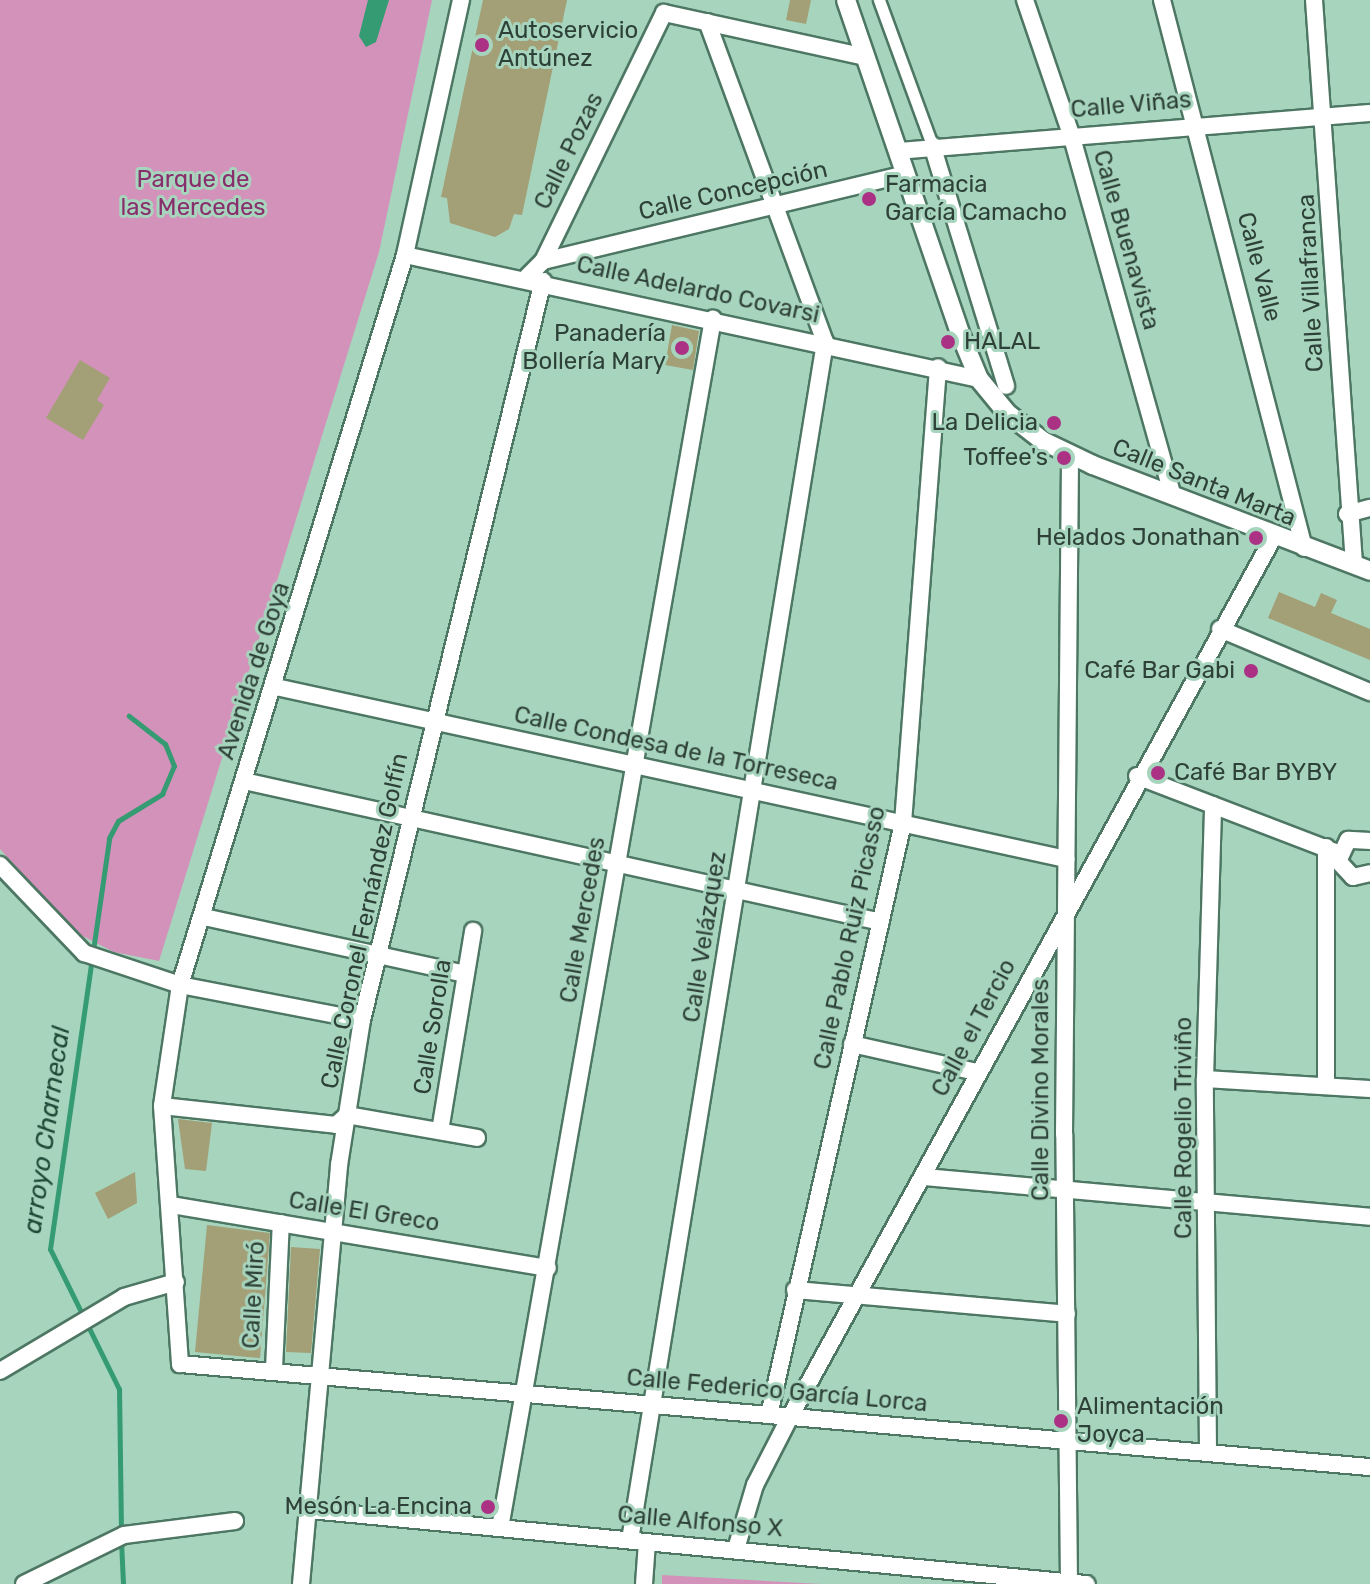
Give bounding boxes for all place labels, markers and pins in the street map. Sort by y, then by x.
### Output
place label: Autoservicio Antúnez [498,17,638,73]
marker: Autoservicio Antúnez [473,36,491,54]
place label: Farmacia García Camacho [885,171,1067,227]
marker: Farmacia García Camacho [860,190,878,208]
place label: Panadería Bollería Mary [522,320,666,376]
place label: HALAL [964,328,1040,356]
marker: HALAL [939,333,957,351]
marker: Panadería Bollería Mary [673,339,691,357]
place label: La Delicia [931,409,1038,437]
marker: La Delicia [1045,414,1063,432]
place label: Toffee's [963,444,1048,472]
marker: Toffee's [1055,449,1073,467]
place label: Helados Jonathan [1036,524,1240,552]
marker: Helados Jonathan [1247,529,1265,547]
place label: Café Bar Gabi [1084,657,1235,685]
marker: Café Bar Gabi [1242,662,1260,680]
place label: Café Bar BYBY [1174,759,1338,787]
marker: Café Bar BYBY [1149,764,1167,782]
place label: Alimentación Joyca [1077,1393,1224,1449]
marker: Alimentación Joyca [1052,1412,1070,1430]
place label: Mesón La Encina [284,1493,472,1521]
marker: Mesón La Encina [479,1498,497,1516]

